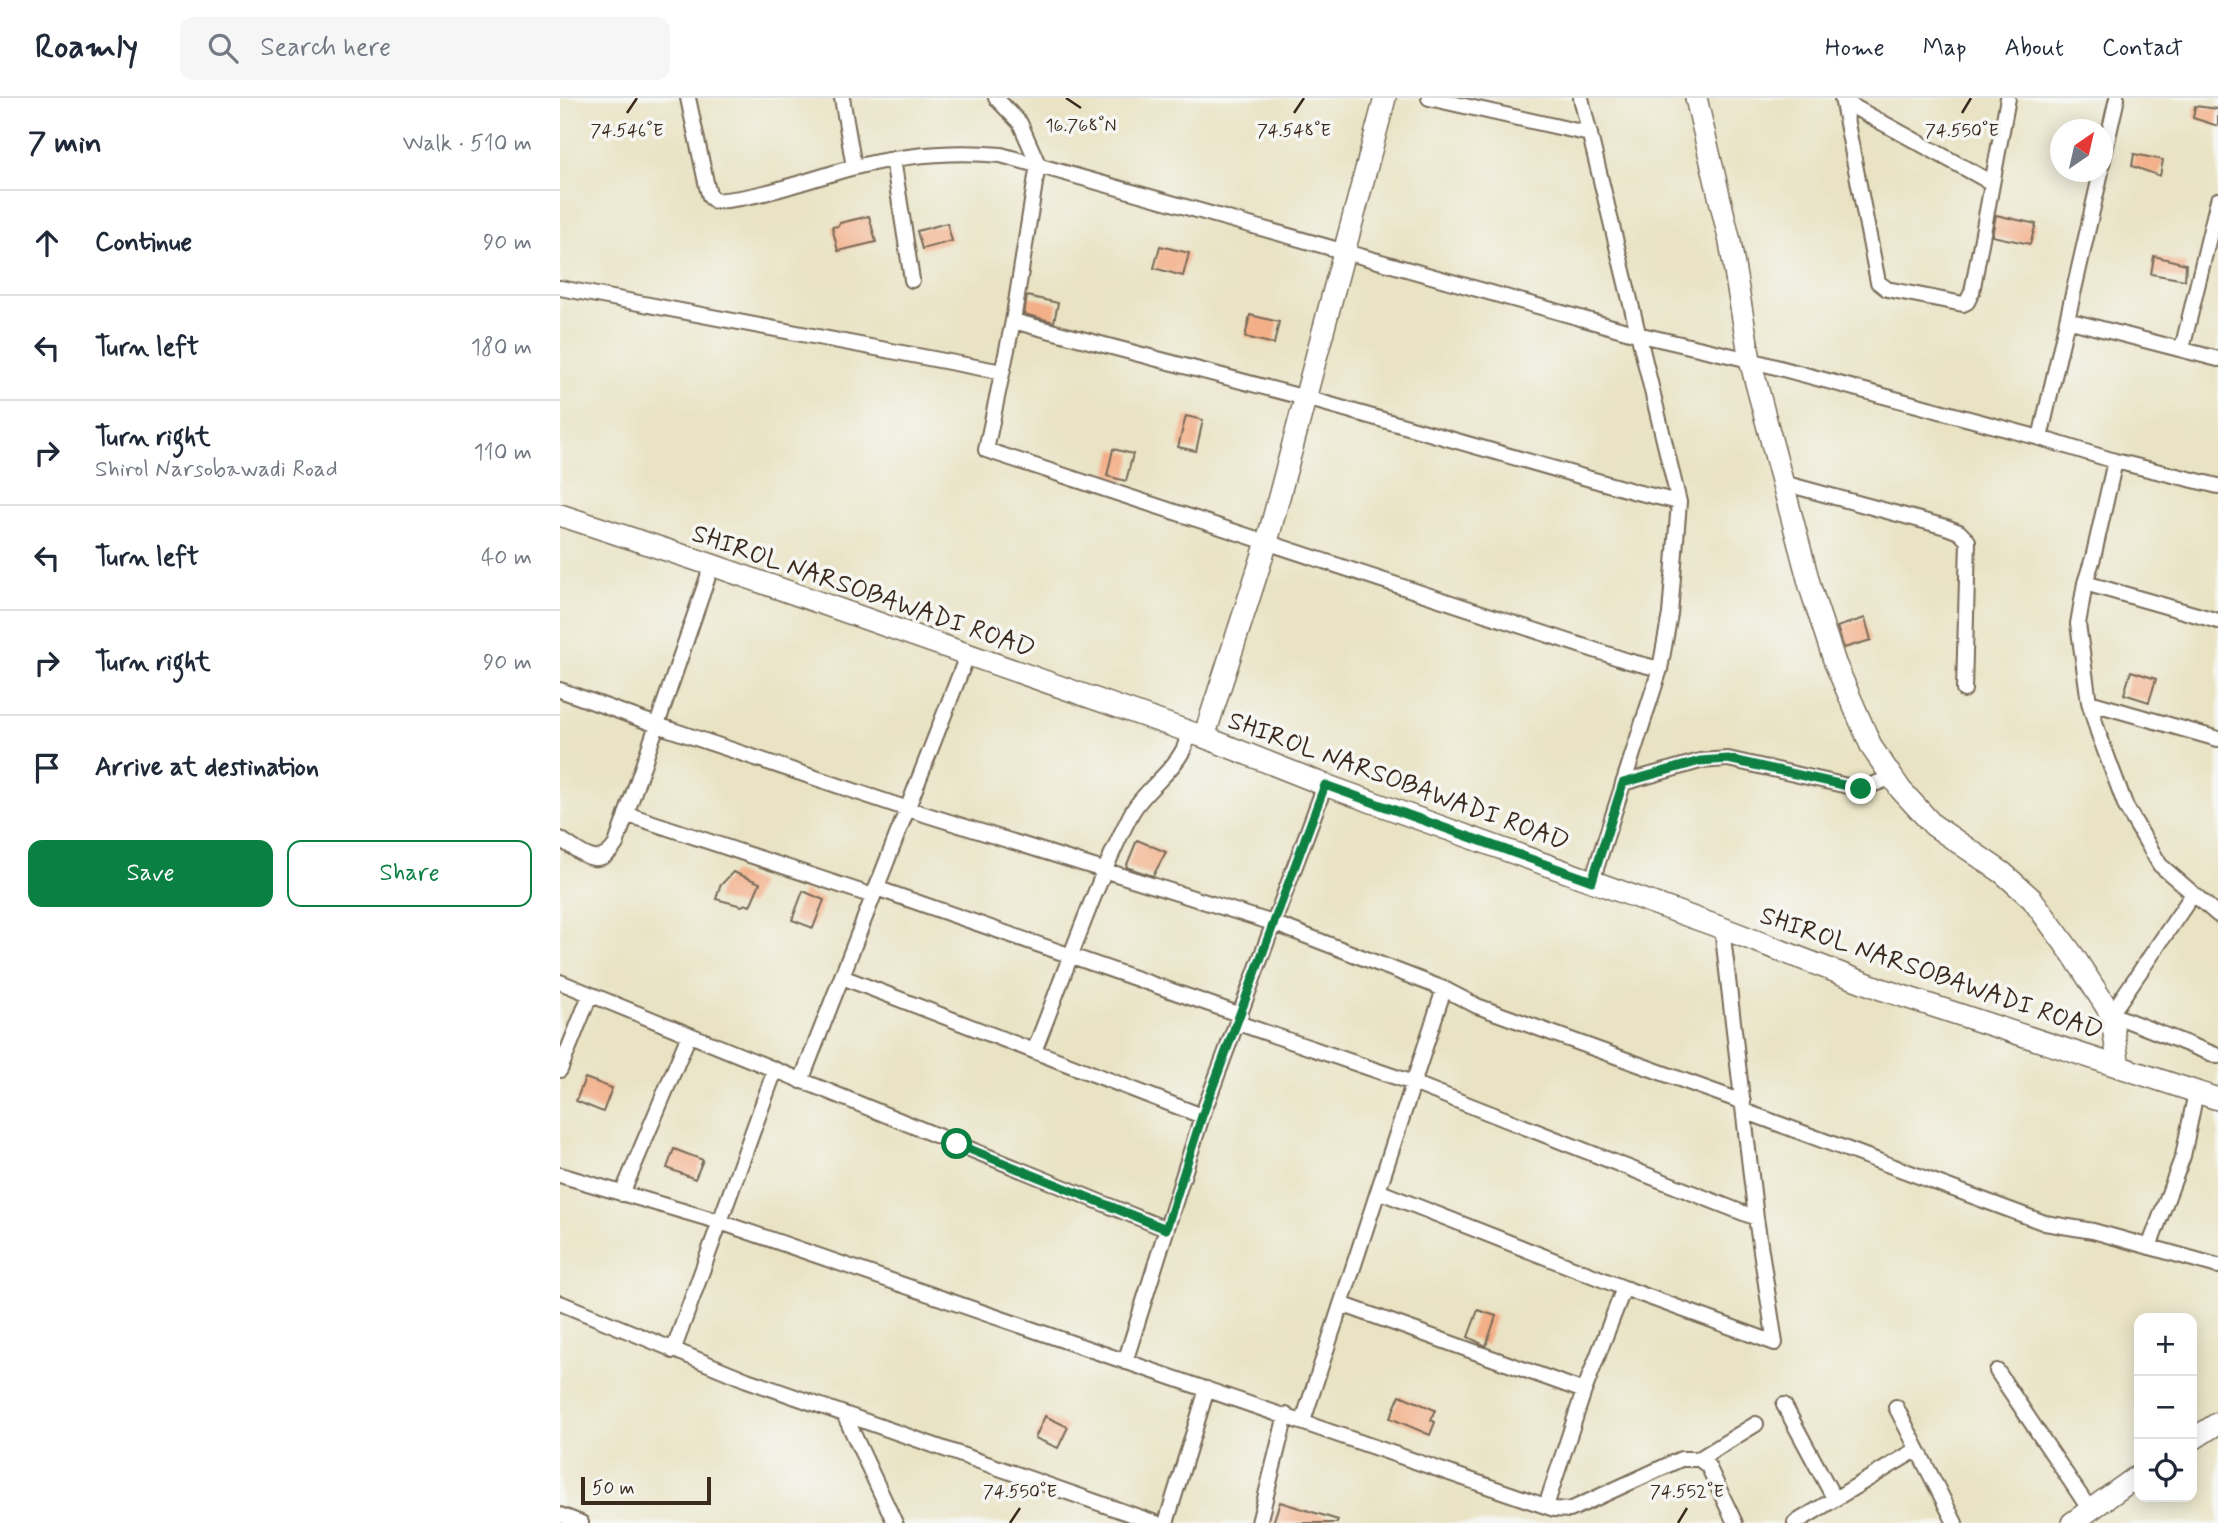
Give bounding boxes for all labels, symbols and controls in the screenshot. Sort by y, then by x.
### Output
search box [180,17,670,80]
text: Roamly [35,26,138,70]
icon: search [204,29,242,67]
text: Search here [260,31,391,65]
text: Home [1825,33,1885,64]
text: Map [1923,33,1967,64]
text: About [2005,33,2064,64]
text: Contact [2102,33,2183,64]
text: 16.768°N [1046,114,1116,138]
text: 74.546°E [591,119,663,143]
text: 74.548°E [1257,119,1331,143]
text: 74.550°E [1925,119,1999,143]
north arrow [2050,119,2113,182]
text: 7 min [28,124,102,163]
text: Walk · 510 m [403,129,532,159]
icon: ahead [28,224,66,262]
text: Continue [95,226,192,260]
text: 90 m [483,228,532,258]
icon: left [28,329,66,367]
text: Turn left [95,331,199,365]
text: 180 m [471,333,532,363]
text: Turn right [95,421,211,455]
icon: right [28,434,66,472]
text: 110 m [473,438,532,468]
text: Shirol Narsobawadi Road [95,455,338,485]
street label: SHIROL NARSOBAWADI ROAD [687,517,1039,667]
icon: left [28,539,66,577]
text: Turn left [95,541,199,575]
text: 40 m [481,543,532,573]
icon: right [28,644,66,682]
text: Turn right [95,646,211,680]
text: 90 m [483,648,532,678]
street label: SHIROL NARSOBAWADI ROAD [1223,704,1574,860]
icon: arrive [28,749,66,787]
text: Arrive at destination [95,751,319,785]
route end [1845,773,1876,804]
button: Save [28,840,273,907]
button: Share [287,840,532,907]
street label: SHIROL NARSOBAWADI ROAD [1755,899,2107,1049]
route start [941,1128,972,1159]
map controls [2134,1313,2197,1502]
button: + [2134,1313,2197,1376]
button: − [2134,1376,2197,1439]
button: locate [2134,1439,2197,1502]
scale bar [581,1474,710,1506]
text: 50 m [592,1476,635,1501]
text: 74.550°E [983,1480,1057,1504]
text: 74.552°E [1650,1480,1724,1504]

